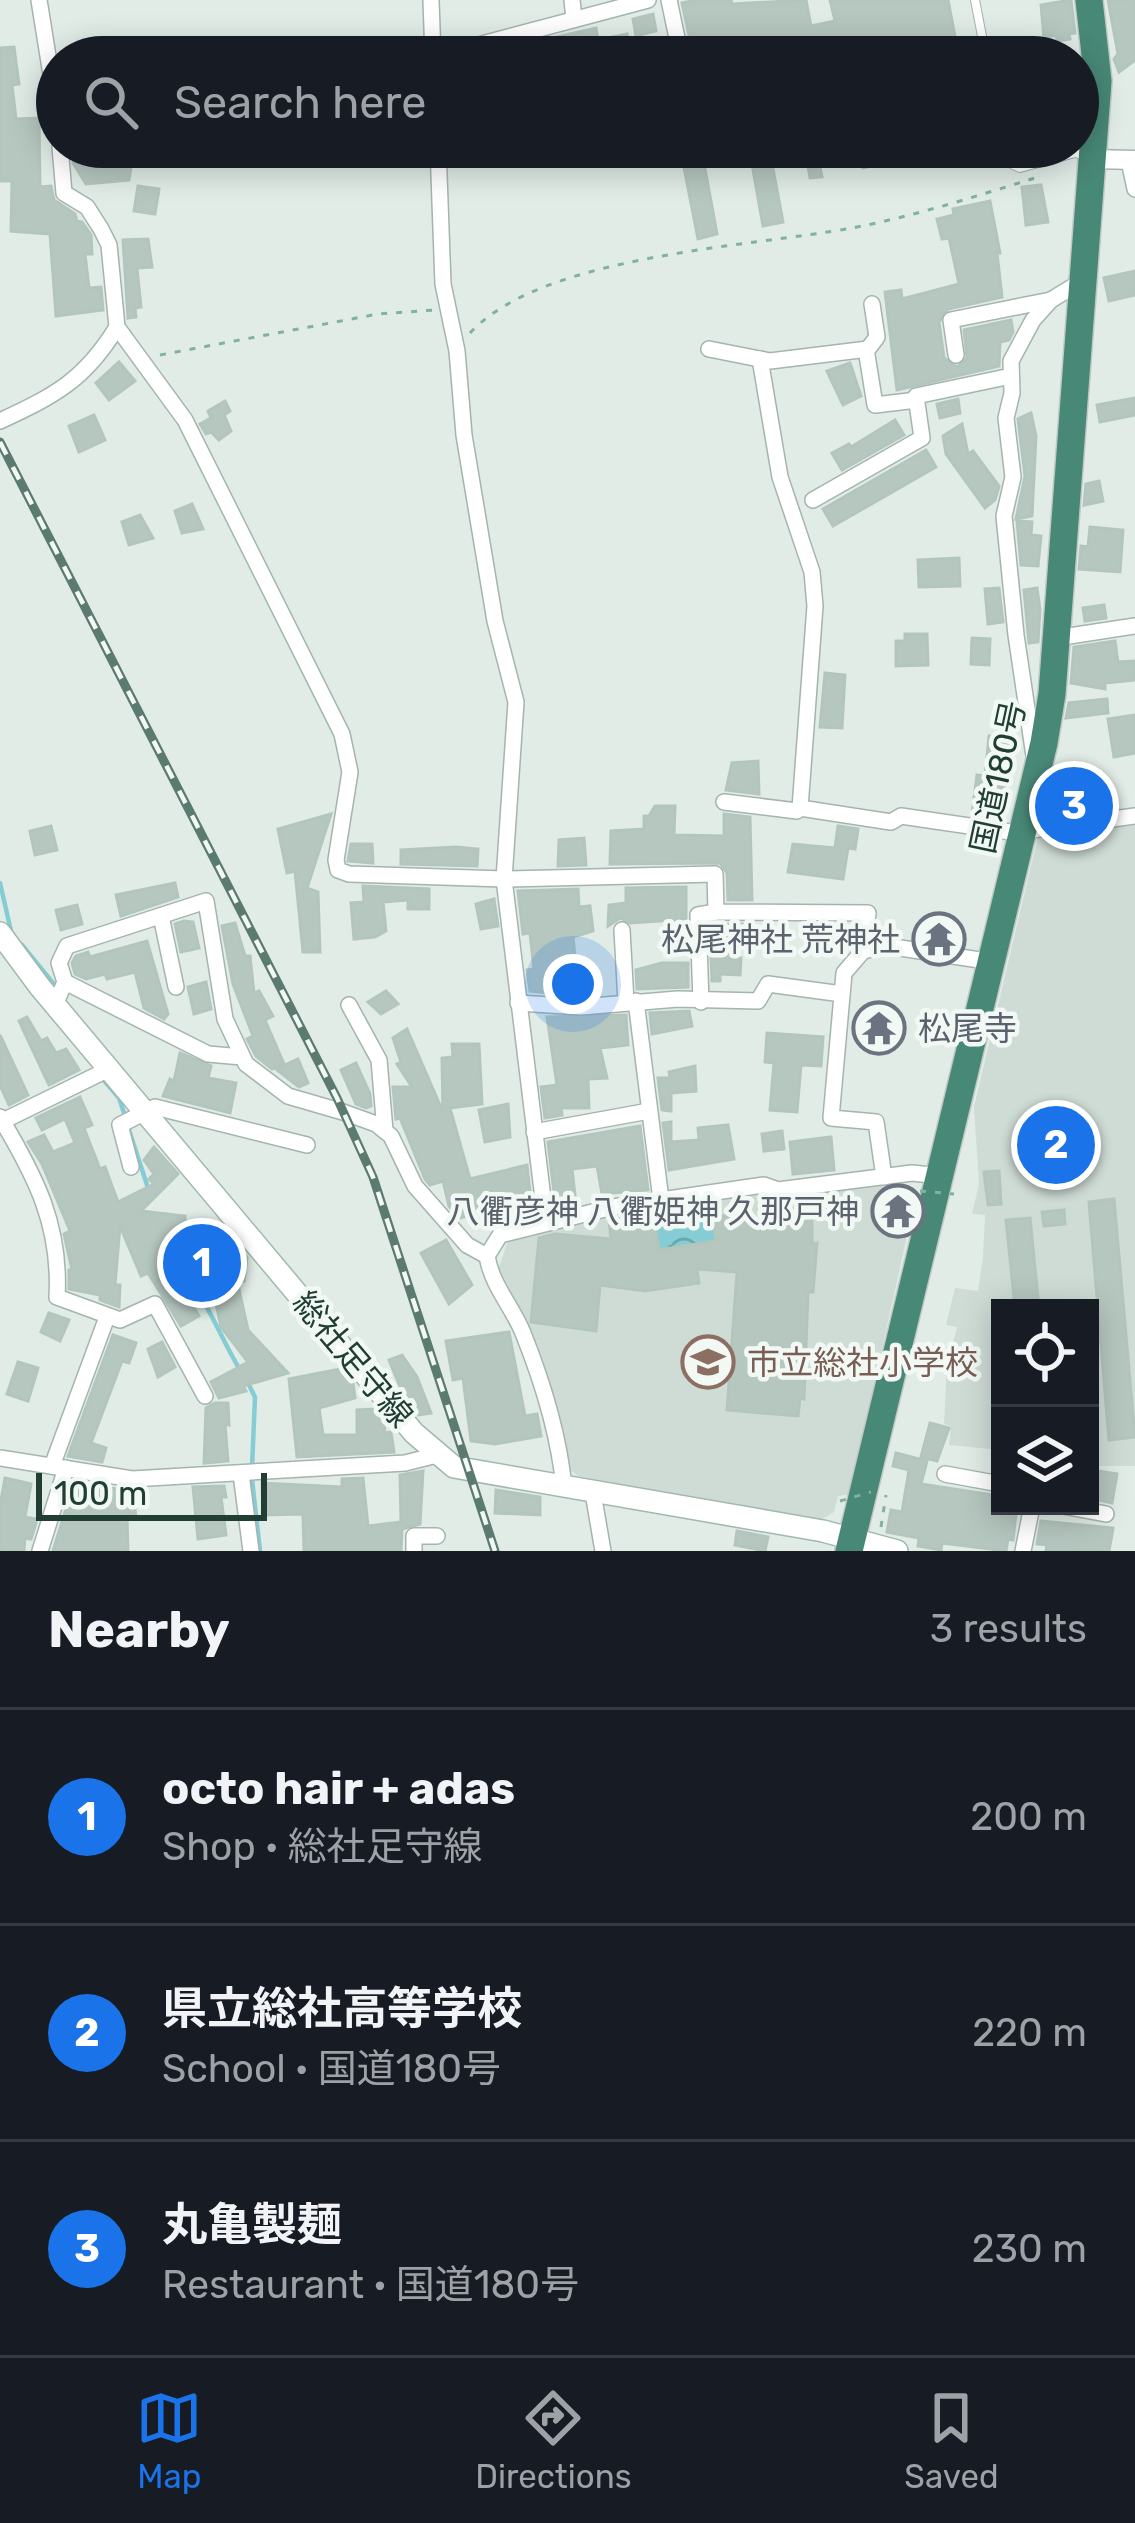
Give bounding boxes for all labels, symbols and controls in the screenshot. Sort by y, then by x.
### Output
search box [36,36,1099,168]
icon: search [78,69,144,135]
text: Search here [174,76,426,129]
street label: 国道180号 [963,697,1033,857]
pin: 3 [1035,761,1113,851]
temple icon: 松尾神社 荒神社 [911,911,967,967]
place label: 松尾神社 荒神社 [661,920,900,959]
your location [543,954,603,1014]
temple icon: 松尾寺 [851,1000,907,1056]
place label: 松尾寺 [918,1009,1017,1048]
pin: 2 [1017,1100,1095,1190]
temple icon: 八衢彦神 八衢姫神 久那戸神 [870,1183,926,1239]
place label: 八衢彦神 八衢姫神 久那戸神 [447,1192,859,1231]
pin: 1 [163,1218,241,1308]
street label: 総社足守線 [285,1283,421,1435]
map controls [991,1299,1099,1515]
button: locate [991,1299,1099,1407]
school or university icon: 市立総社小学校 [680,1334,736,1390]
place label: 市立総社小学校 [747,1343,978,1382]
button: layers [991,1407,1099,1515]
scale bar [36,1467,267,1520]
text: 100 m [54,1474,147,1513]
text: Nearby [48,1599,230,1660]
text: 3 results [930,1606,1087,1652]
text: octo hair + adas [162,1762,515,1815]
text: 1 [77,1794,97,1840]
text: 200 m [970,1794,1087,1840]
text: Shop · 総社足守線 [162,1824,483,1870]
text: 県立総社高等学校 [162,1982,522,2035]
text: 2 [74,2010,100,2056]
text: 220 m [972,2010,1087,2056]
text: School · 国道180号 [162,2046,501,2092]
text: 丸亀製麺 [162,2198,342,2251]
text: 3 [74,2226,100,2272]
text: 230 m [972,2226,1087,2272]
text: Restaurant · 国道180号 [162,2262,579,2308]
tab: Map [136,2385,202,2496]
tab: Directions [475,2385,632,2496]
tab: Saved [904,2385,999,2496]

